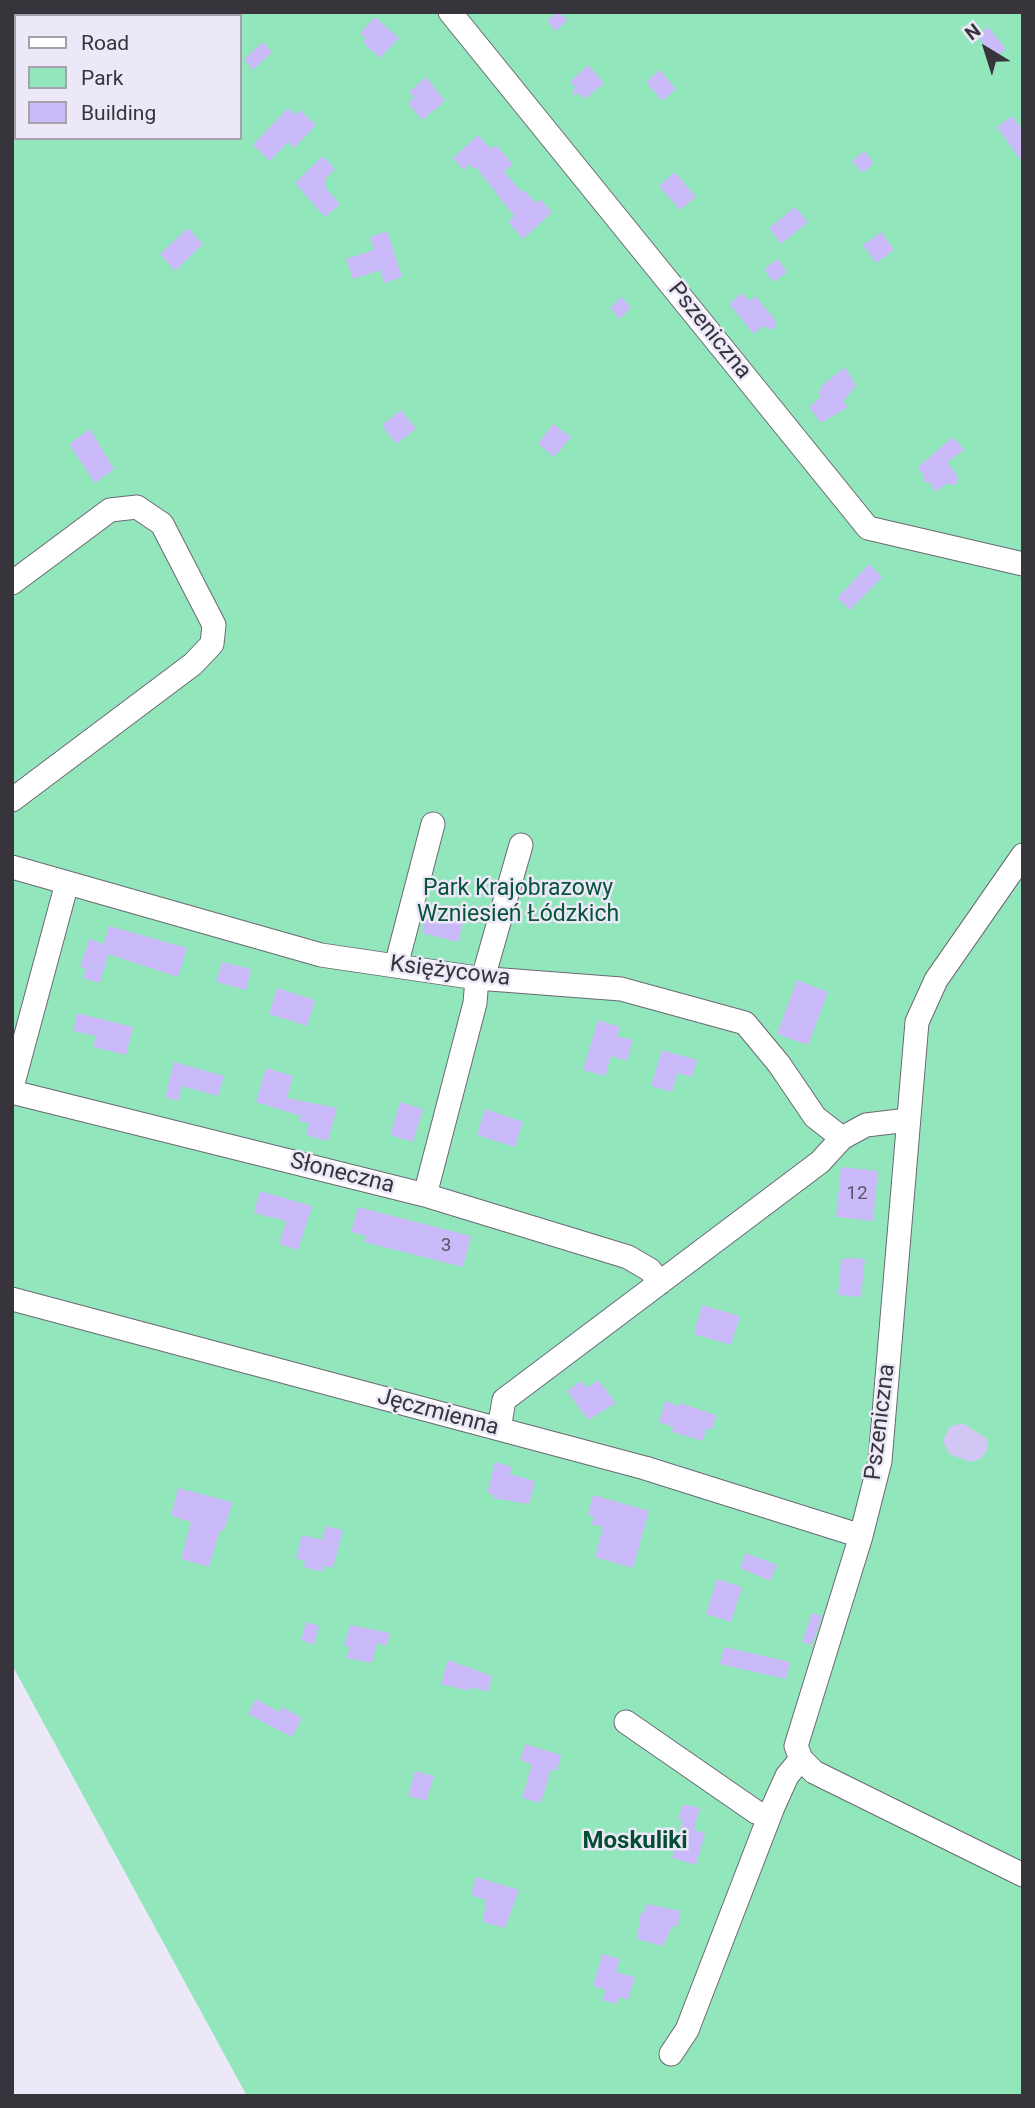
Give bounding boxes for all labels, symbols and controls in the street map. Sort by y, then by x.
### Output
legend [14,14,242,140]
north arrow [951,14,1021,84]
text: N [960,19,985,45]
text: Road [81,31,129,55]
text: Park [81,66,123,90]
text: Building [81,101,156,125]
street label: Pszeniczna [662,277,756,385]
park label: Park Krajobrazowy Wzniesień Łódzkich [417,875,619,929]
street label: Księżycowa [388,951,512,993]
street label: Słoneczna [287,1148,397,1200]
house number: 12 [846,1183,868,1205]
house number: 3 [441,1235,451,1257]
street label: Pszeniczna [860,1362,902,1482]
street label: Jęczmienna [374,1384,502,1442]
district label: Moskuliki [582,1828,688,1856]

